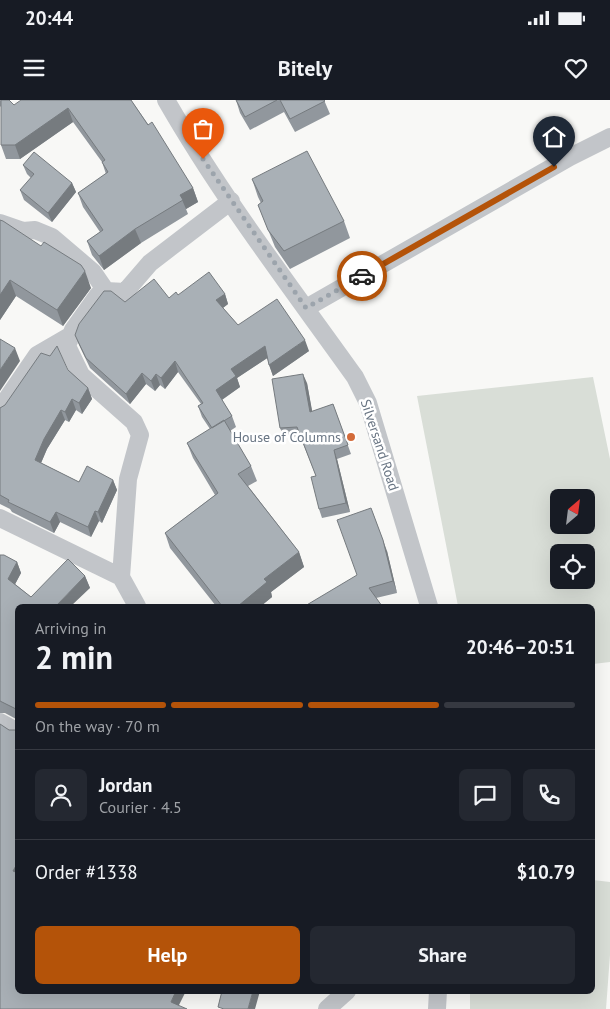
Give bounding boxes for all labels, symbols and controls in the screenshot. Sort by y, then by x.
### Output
text: 20:44 [25,6,73,30]
icon: menu [20,54,48,82]
text: Bitely [278,54,332,82]
icon: heart [562,54,590,82]
pin [182,108,224,159]
icon: bag [189,115,217,143]
pin [533,116,575,167]
icon: home [540,123,568,151]
courier [337,251,387,301]
icon: car [348,262,376,290]
street label: Silversand Road [357,397,403,493]
place label: House of Columns [233,428,341,446]
marker: House of Columns [345,431,357,443]
north arrow [550,489,595,534]
map controls [550,489,595,589]
button: locate [550,544,595,589]
text: Arriving in [35,618,106,638]
text: 20:46–20:51 [466,635,575,659]
text: 2 min [35,636,113,678]
text: On the way · 70 m [35,716,160,736]
button: person [35,769,87,821]
button: chat [459,769,511,821]
button: phone [523,769,575,821]
text: Jordan [99,773,152,797]
text: Courier · 4.5 [99,797,182,817]
text: Order #1338 [35,860,138,884]
text: $10.79 [516,860,575,884]
button: Help [35,926,300,984]
button: Share [310,926,575,984]

